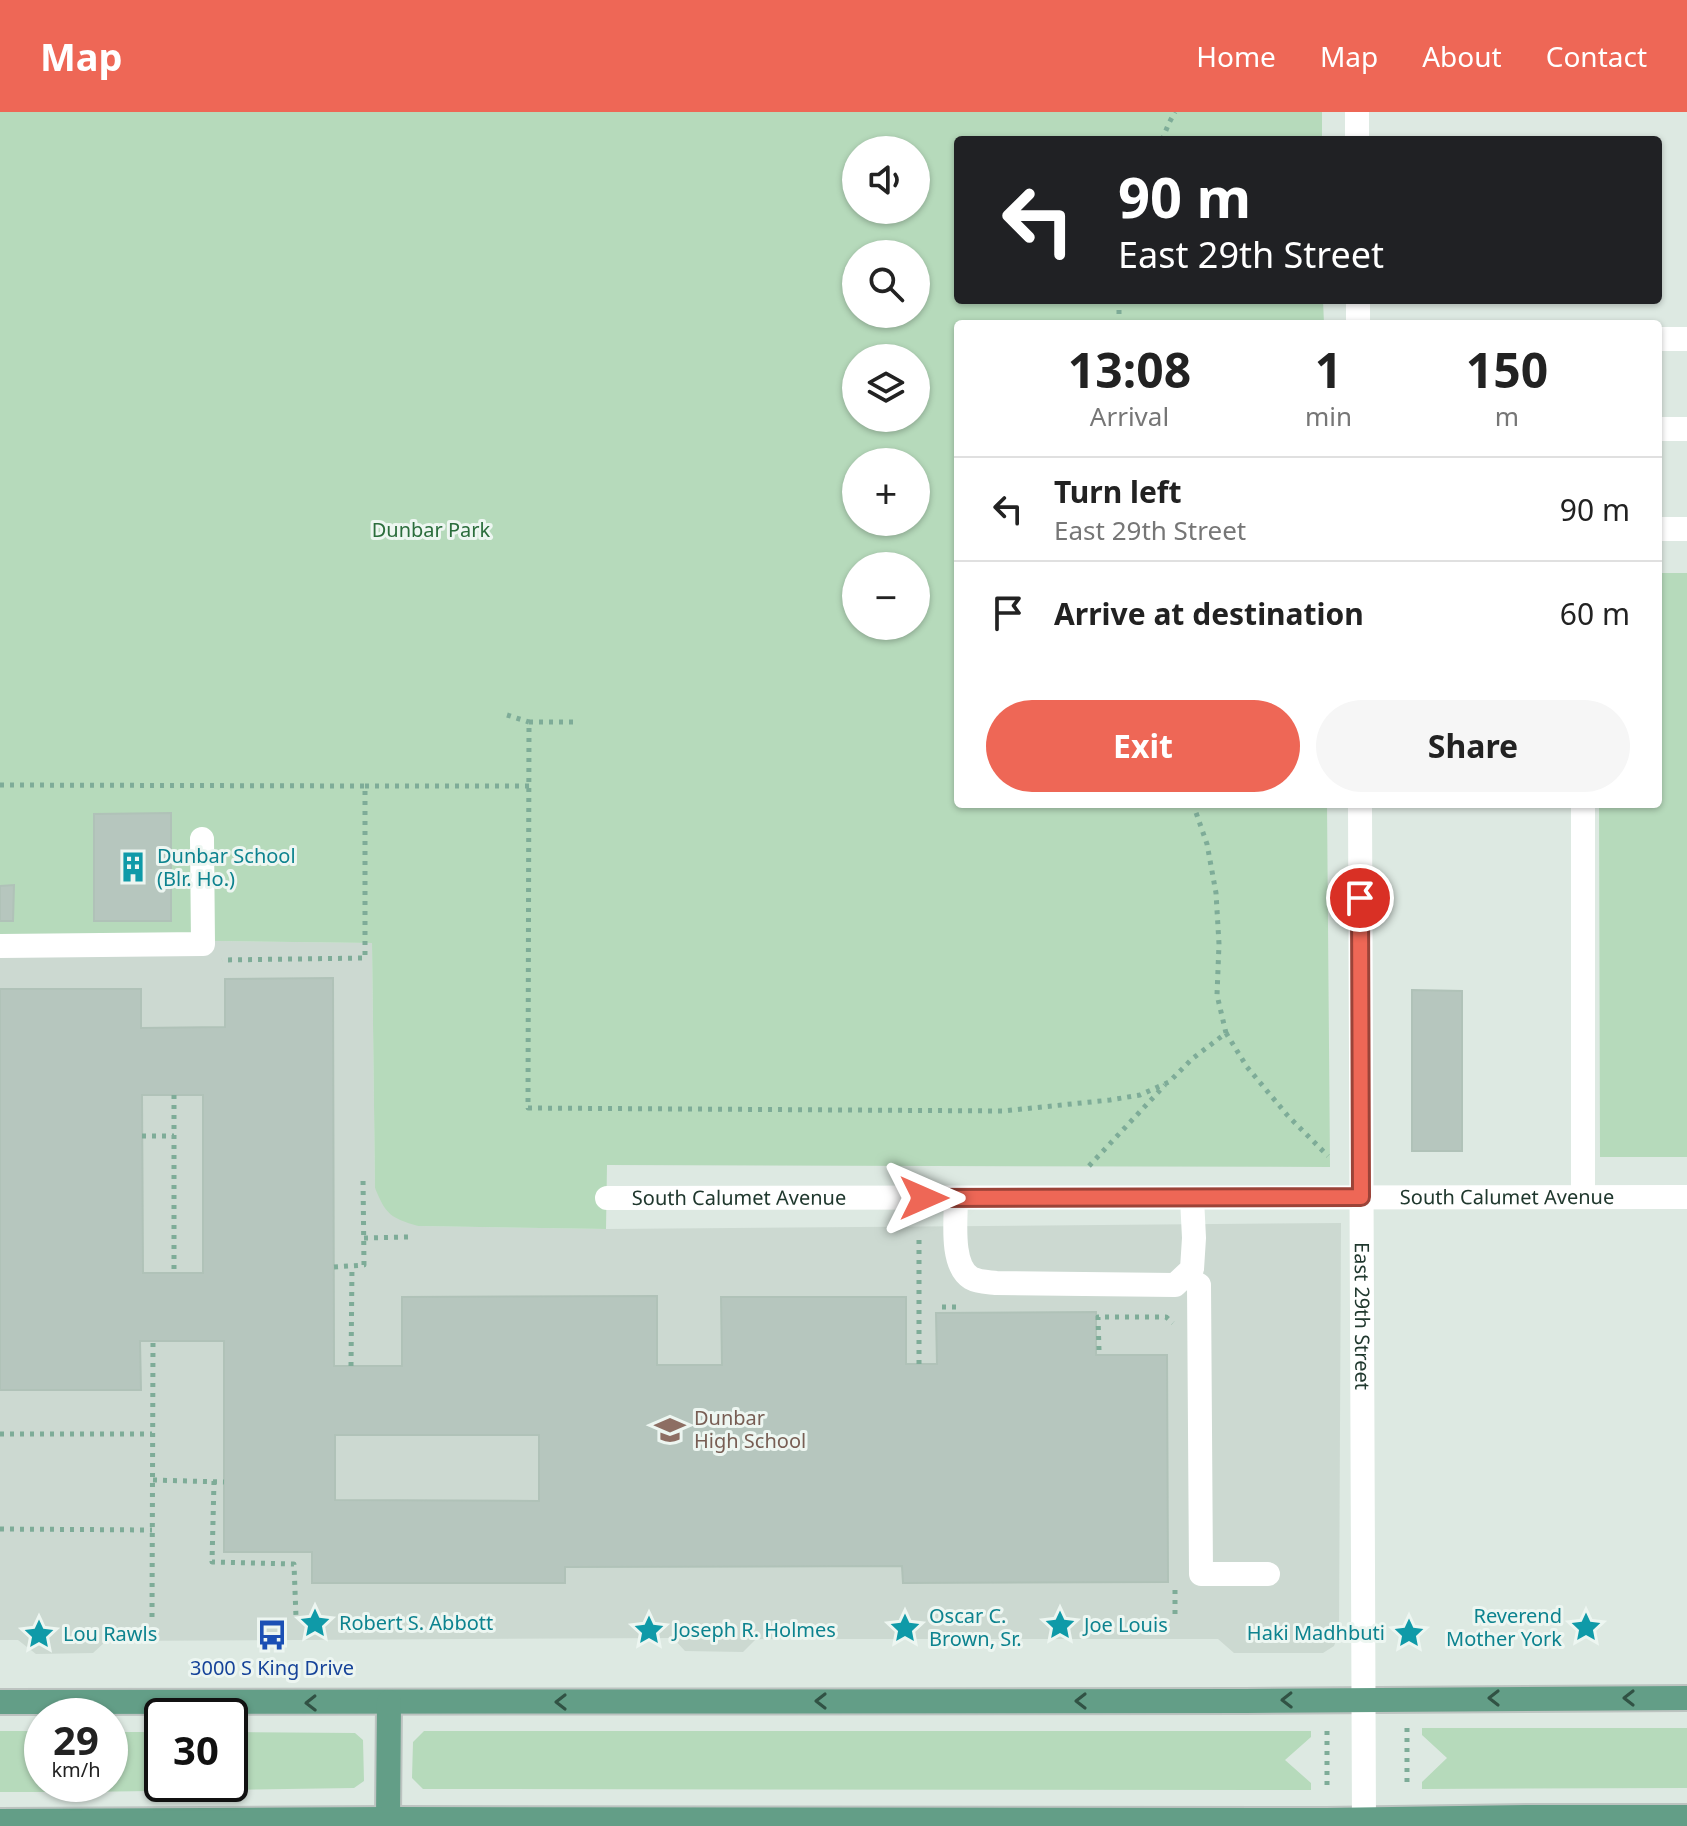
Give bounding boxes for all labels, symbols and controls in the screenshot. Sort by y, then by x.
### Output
text: Map [40,30,123,82]
text: Home [1196,37,1276,75]
text: Map [1320,37,1378,75]
text: About [1422,37,1502,75]
text: Contact [1546,37,1647,75]
map controls [842,136,930,640]
button: sound [842,136,930,224]
text: 90 m [1118,158,1251,234]
icon: left [986,168,1090,272]
text: East 29th Street [1118,230,1384,279]
button: search [842,240,930,328]
text: 13:08 [1068,337,1191,402]
text: 1 [1315,337,1342,402]
text: 150 [1466,337,1548,402]
button: layers [842,344,930,432]
text: Arrival [1090,398,1169,434]
text: min [1305,398,1352,434]
text: m [1495,398,1519,434]
button: + [842,448,930,536]
text: Turn left [1054,471,1182,512]
icon: left [986,487,1030,531]
text: 90 m [1560,489,1630,530]
text: East 29th Street [1054,512,1246,548]
park label: Dunbar Park [372,516,491,543]
button: − [842,552,930,640]
icon: arrive [986,591,1030,635]
text: Arrive at destination [1054,593,1364,634]
text: 60 m [1560,593,1630,634]
button: Exit [986,700,1300,792]
button: Share [1316,700,1630,792]
place label: Dunbar School (Blr. Ho.) [157,842,296,892]
building icon: Dunbar School (Blr. Ho.) [116,850,150,884]
pin [1326,864,1394,932]
icon: arrive [1338,876,1382,920]
position arrow [882,1156,966,1240]
street label: South Calumet Avenue [1400,1183,1614,1210]
street label: South Calumet Avenue [632,1184,846,1211]
street label: East 29th Street [1349,1242,1376,1390]
place label: Dunbar High School [694,1404,806,1454]
school or university icon: Dunbar High School [653,1413,687,1447]
place label: Oscar C. Brown, Sr. [929,1602,1022,1652]
place label: Reverend Mother York [1446,1602,1562,1652]
place icon: Robert S. Abbott [298,1606,332,1640]
place icon: Joe Louis [1043,1608,1077,1642]
place label: Robert S. Abbott [339,1609,493,1636]
place icon: Reverend Mother York [1569,1610,1603,1644]
place icon: Oscar C. Brown, Sr. [888,1611,922,1645]
place label: Joe Louis [1082,1611,1168,1638]
place icon: Joseph R. Holmes [632,1613,666,1647]
place label: Joseph R. Holmes [671,1616,836,1643]
place icon: Haki Madhbuti [1392,1616,1426,1650]
place icon: Lou Rawls [22,1617,56,1651]
bus stop icon: 3000 S King Drive [255,1618,289,1652]
place label: Haki Madhbuti [1247,1619,1385,1646]
place label: Lou Rawls [63,1620,157,1647]
place label: 3000 S King Drive [190,1654,354,1681]
one-way arrow [1487,1689,1500,1707]
one-way arrow [1622,1689,1635,1707]
one-way arrow [1280,1691,1293,1709]
one-way arrow [814,1692,827,1710]
one-way arrow [1074,1692,1087,1710]
one-way arrow [554,1693,567,1711]
one-way arrow [304,1694,317,1712]
speed limit sign: 30 [144,1698,248,1802]
text: 29 [53,1712,99,1767]
text: km/h [51,1756,101,1783]

